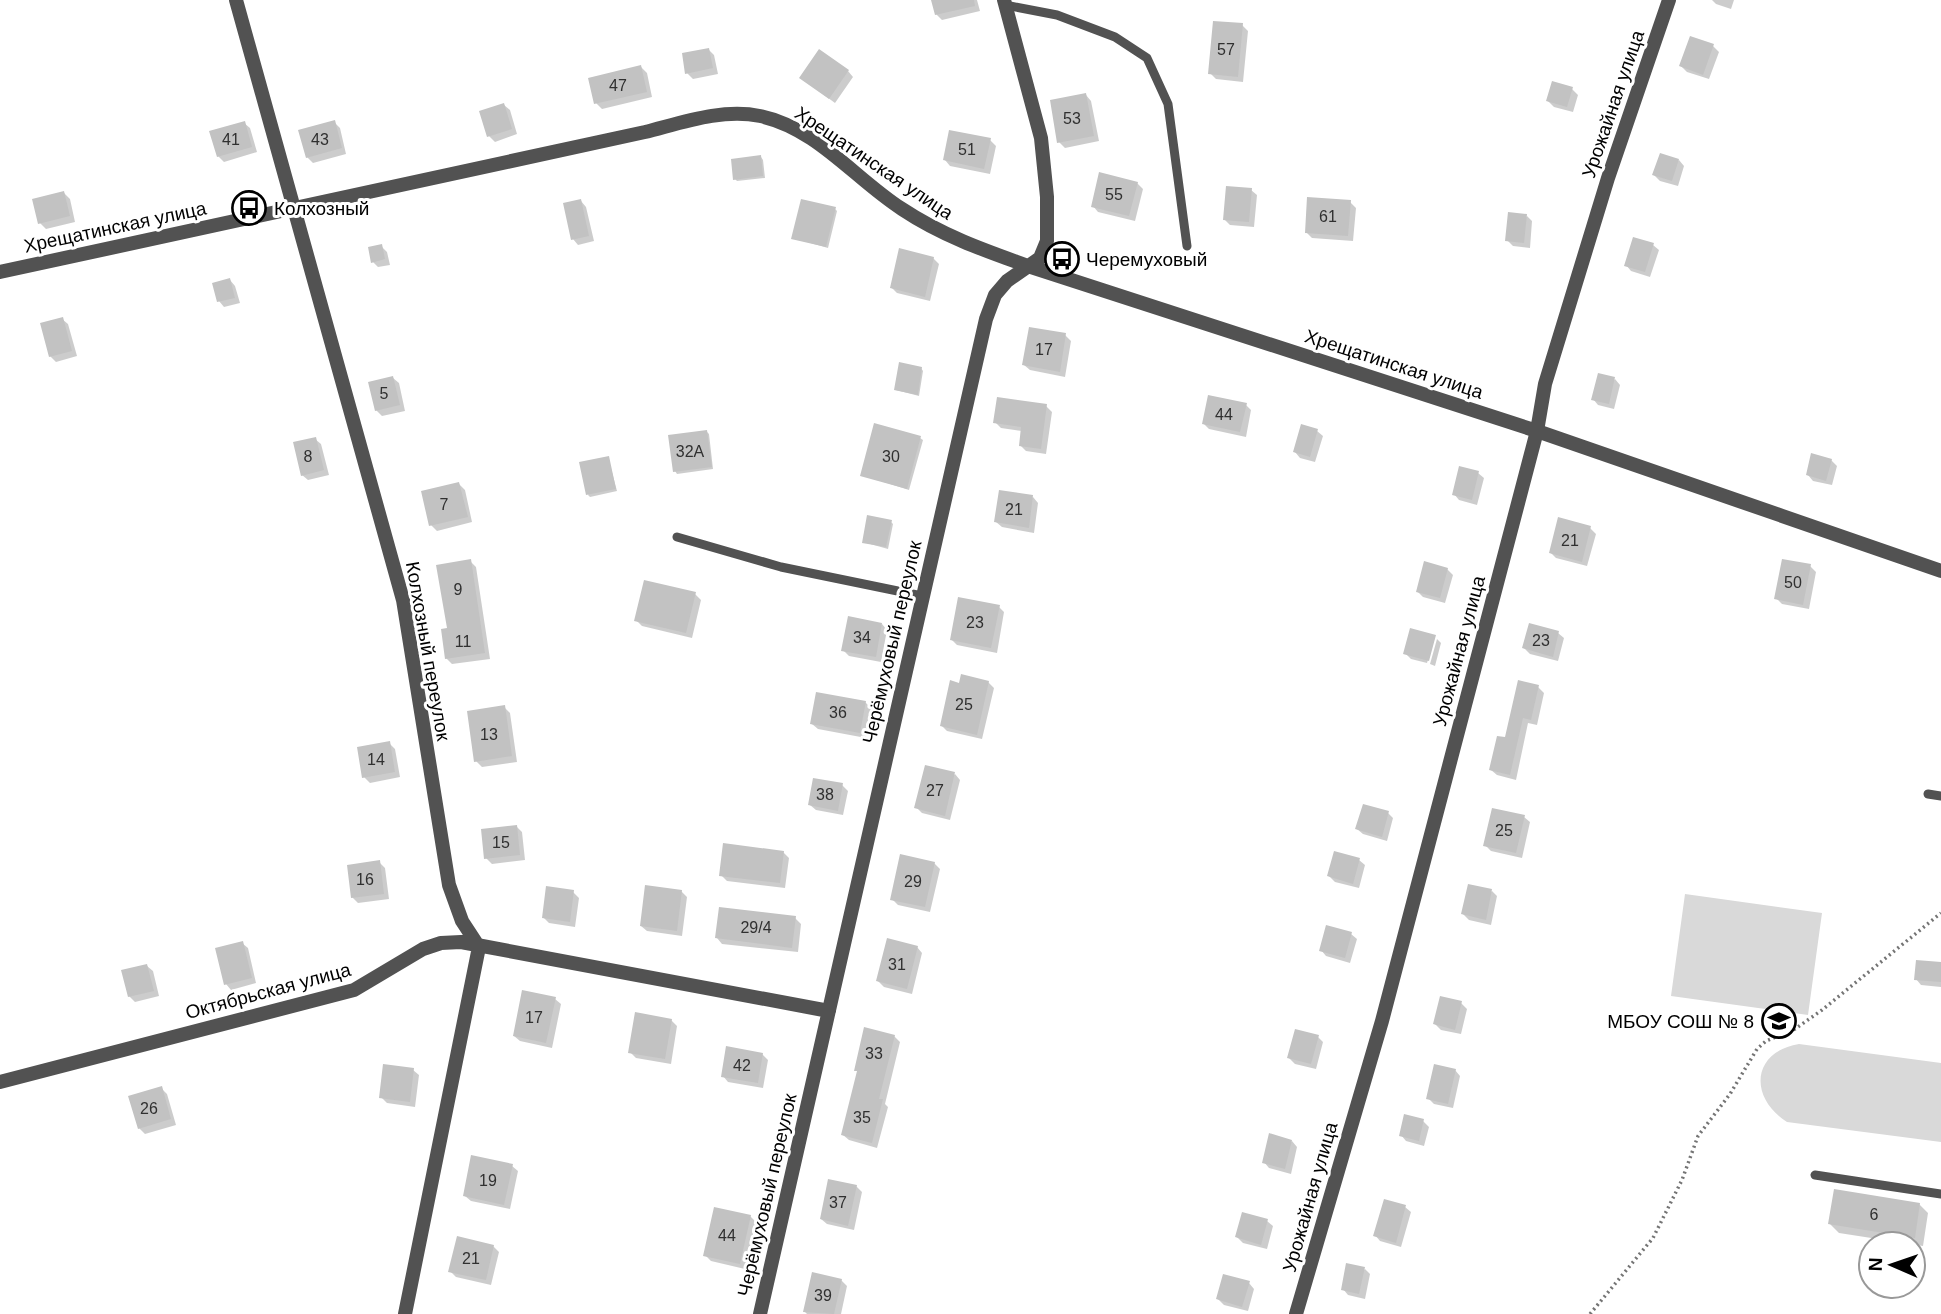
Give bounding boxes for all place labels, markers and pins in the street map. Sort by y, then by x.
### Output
bus stop icon: Колхозный [230,189,268,227]
place label: Колхозный [274,198,369,219]
bus stop icon: Черемуховый [1043,240,1081,278]
place label: Черемуховый [1086,249,1207,270]
school or university icon: МБОУ СОШ № 8 [1760,1002,1798,1040]
place label: МБОУ СОШ № 8 [1607,1011,1754,1032]

